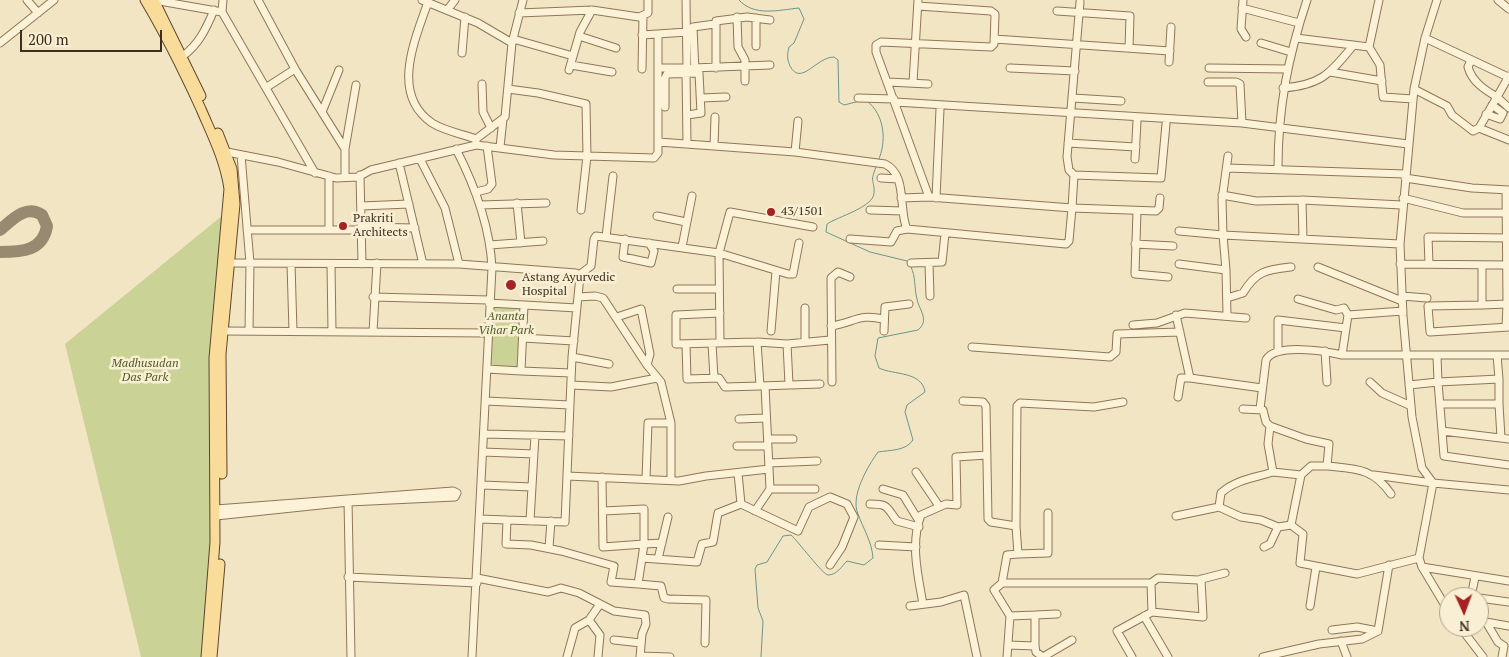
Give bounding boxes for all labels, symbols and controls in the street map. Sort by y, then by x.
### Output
scale bar [22,20,165,52]
text: 200 m [28,29,69,49]
place label: 43/1501 [781,205,824,219]
marker: 43/1501 [765,206,777,218]
place label: Prakriti Architects [353,212,408,240]
marker: Prakriti Architects [337,220,349,232]
place label: Astang Ayurvedic Hospital [522,271,615,299]
marker: Astang Ayurvedic Hospital [504,278,518,292]
park label: Ananta Vihar Park [478,310,534,338]
park label: Madhusudan Das Park [111,357,179,385]
north arrow [1439,587,1489,637]
text: N [1459,617,1470,636]

